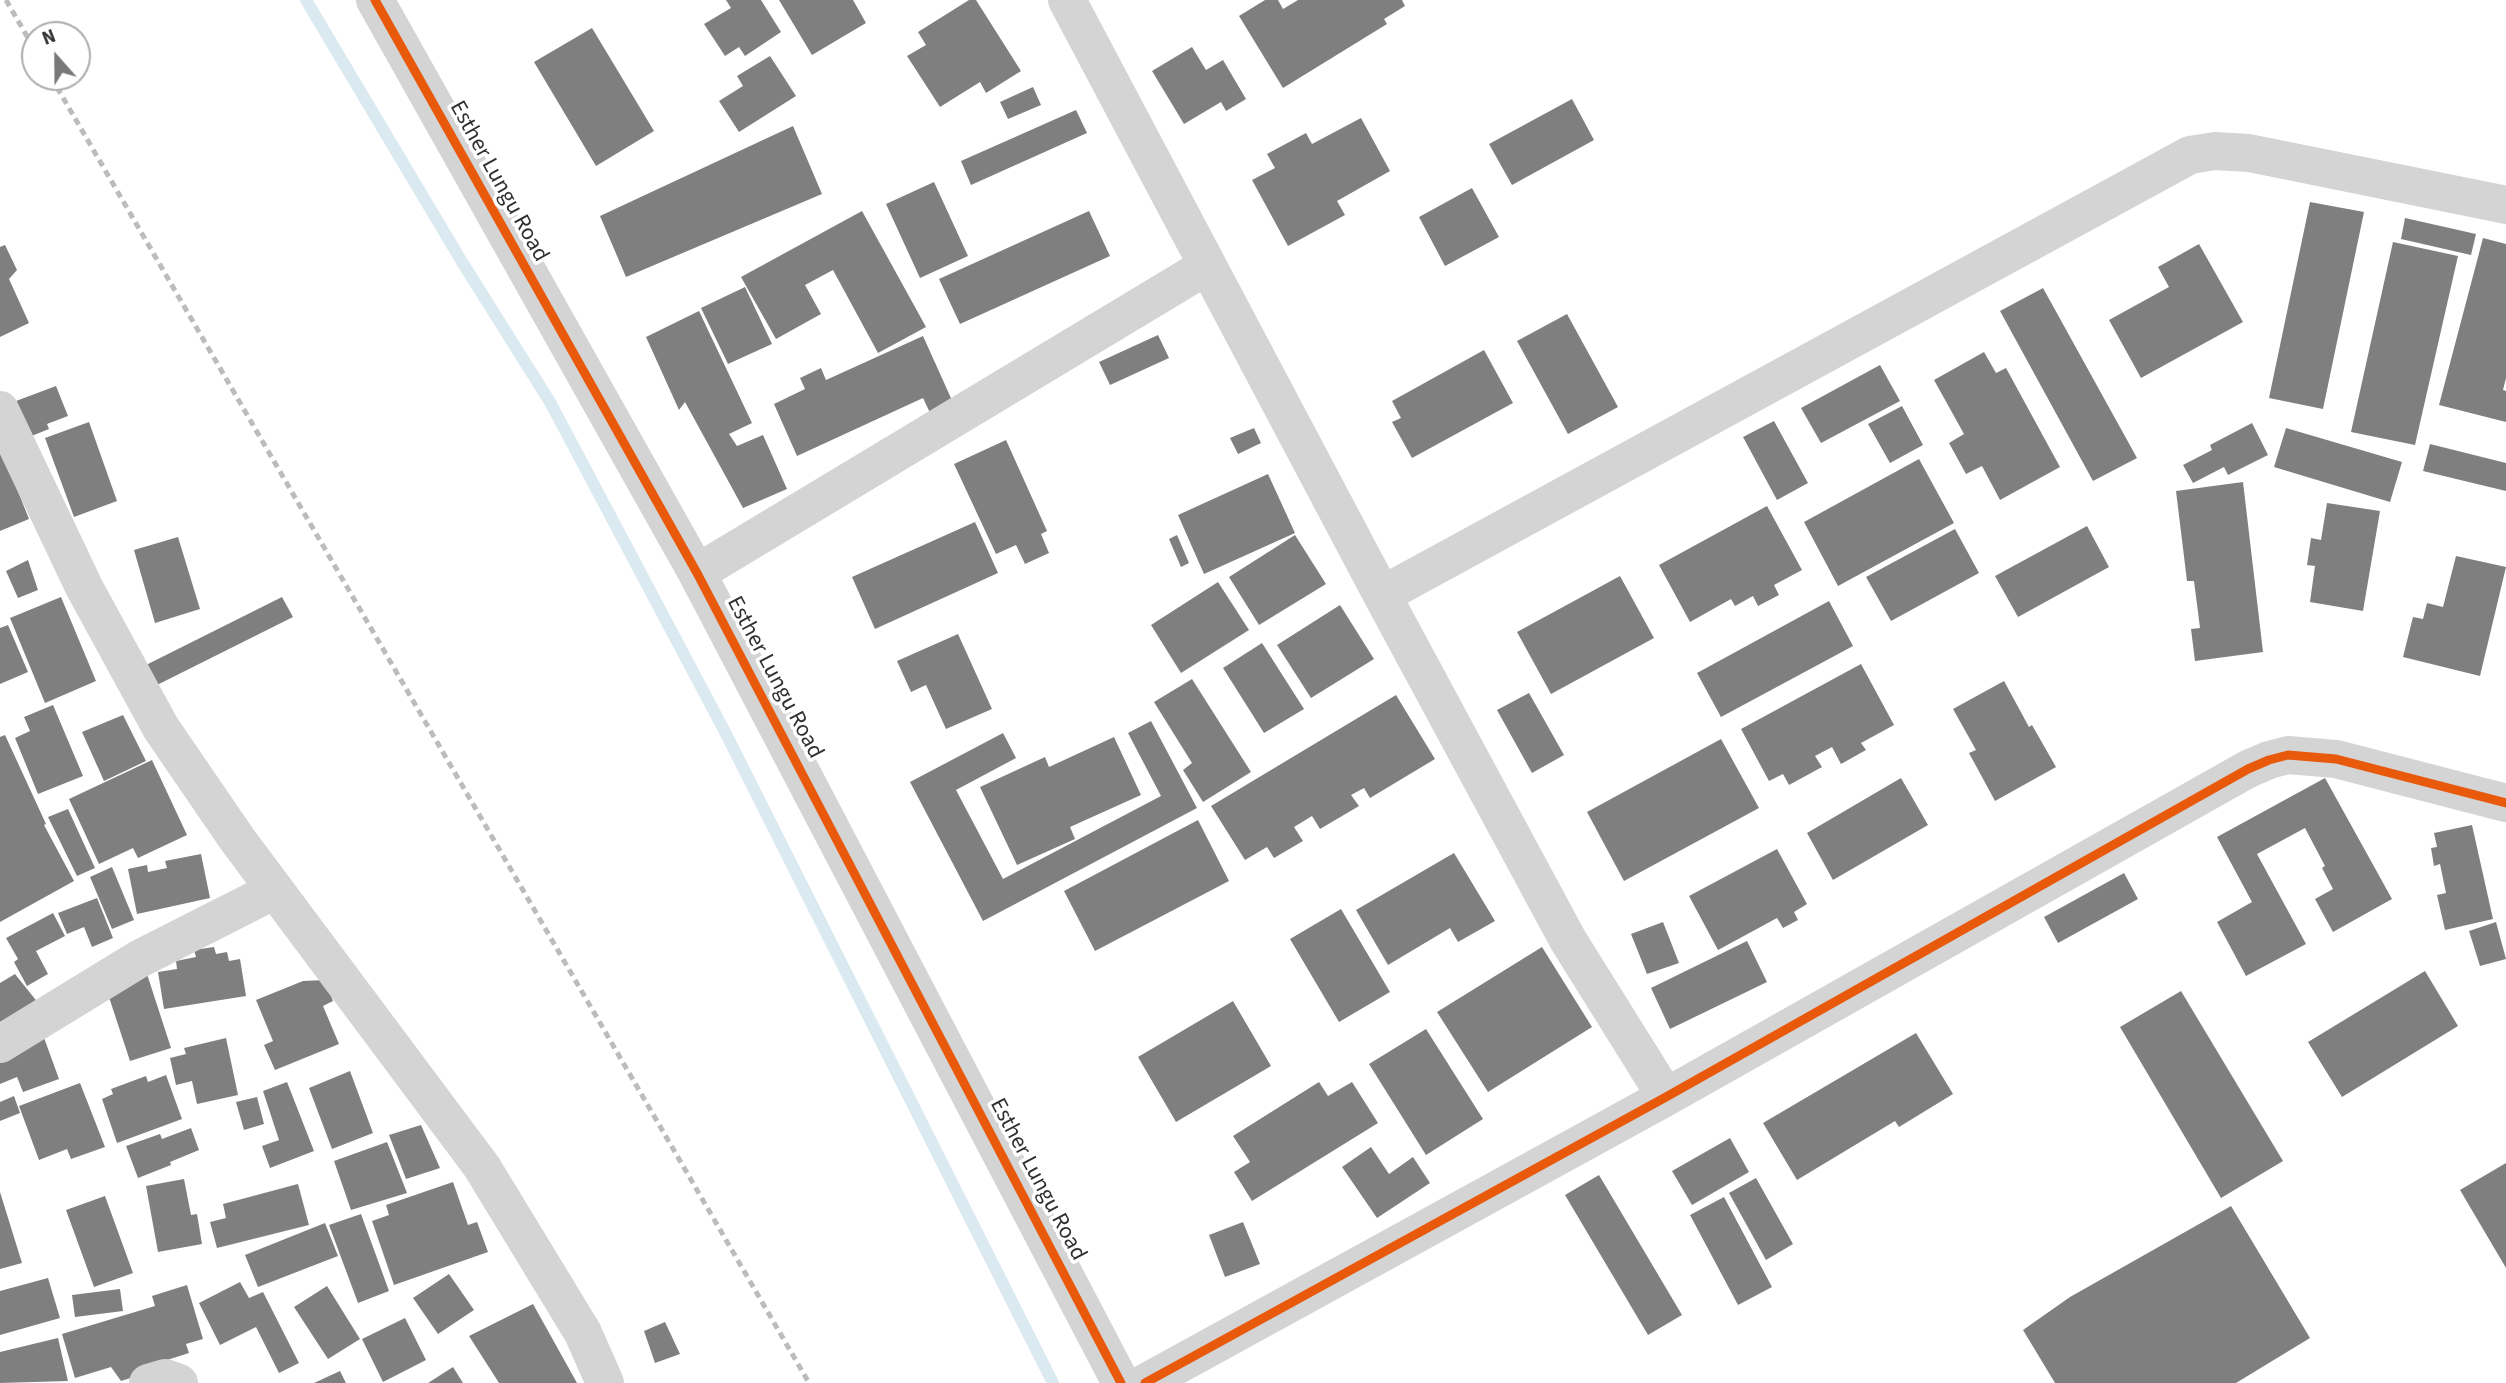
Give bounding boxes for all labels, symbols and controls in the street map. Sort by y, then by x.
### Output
north arrow [21,21,91,91]
text: N [38,23,60,53]
street label: Esther Lungu Road [442,97,554,267]
street label: Esther Lungu Road [720,592,828,764]
street label: Esther Lungu Road [983,1094,1091,1266]

